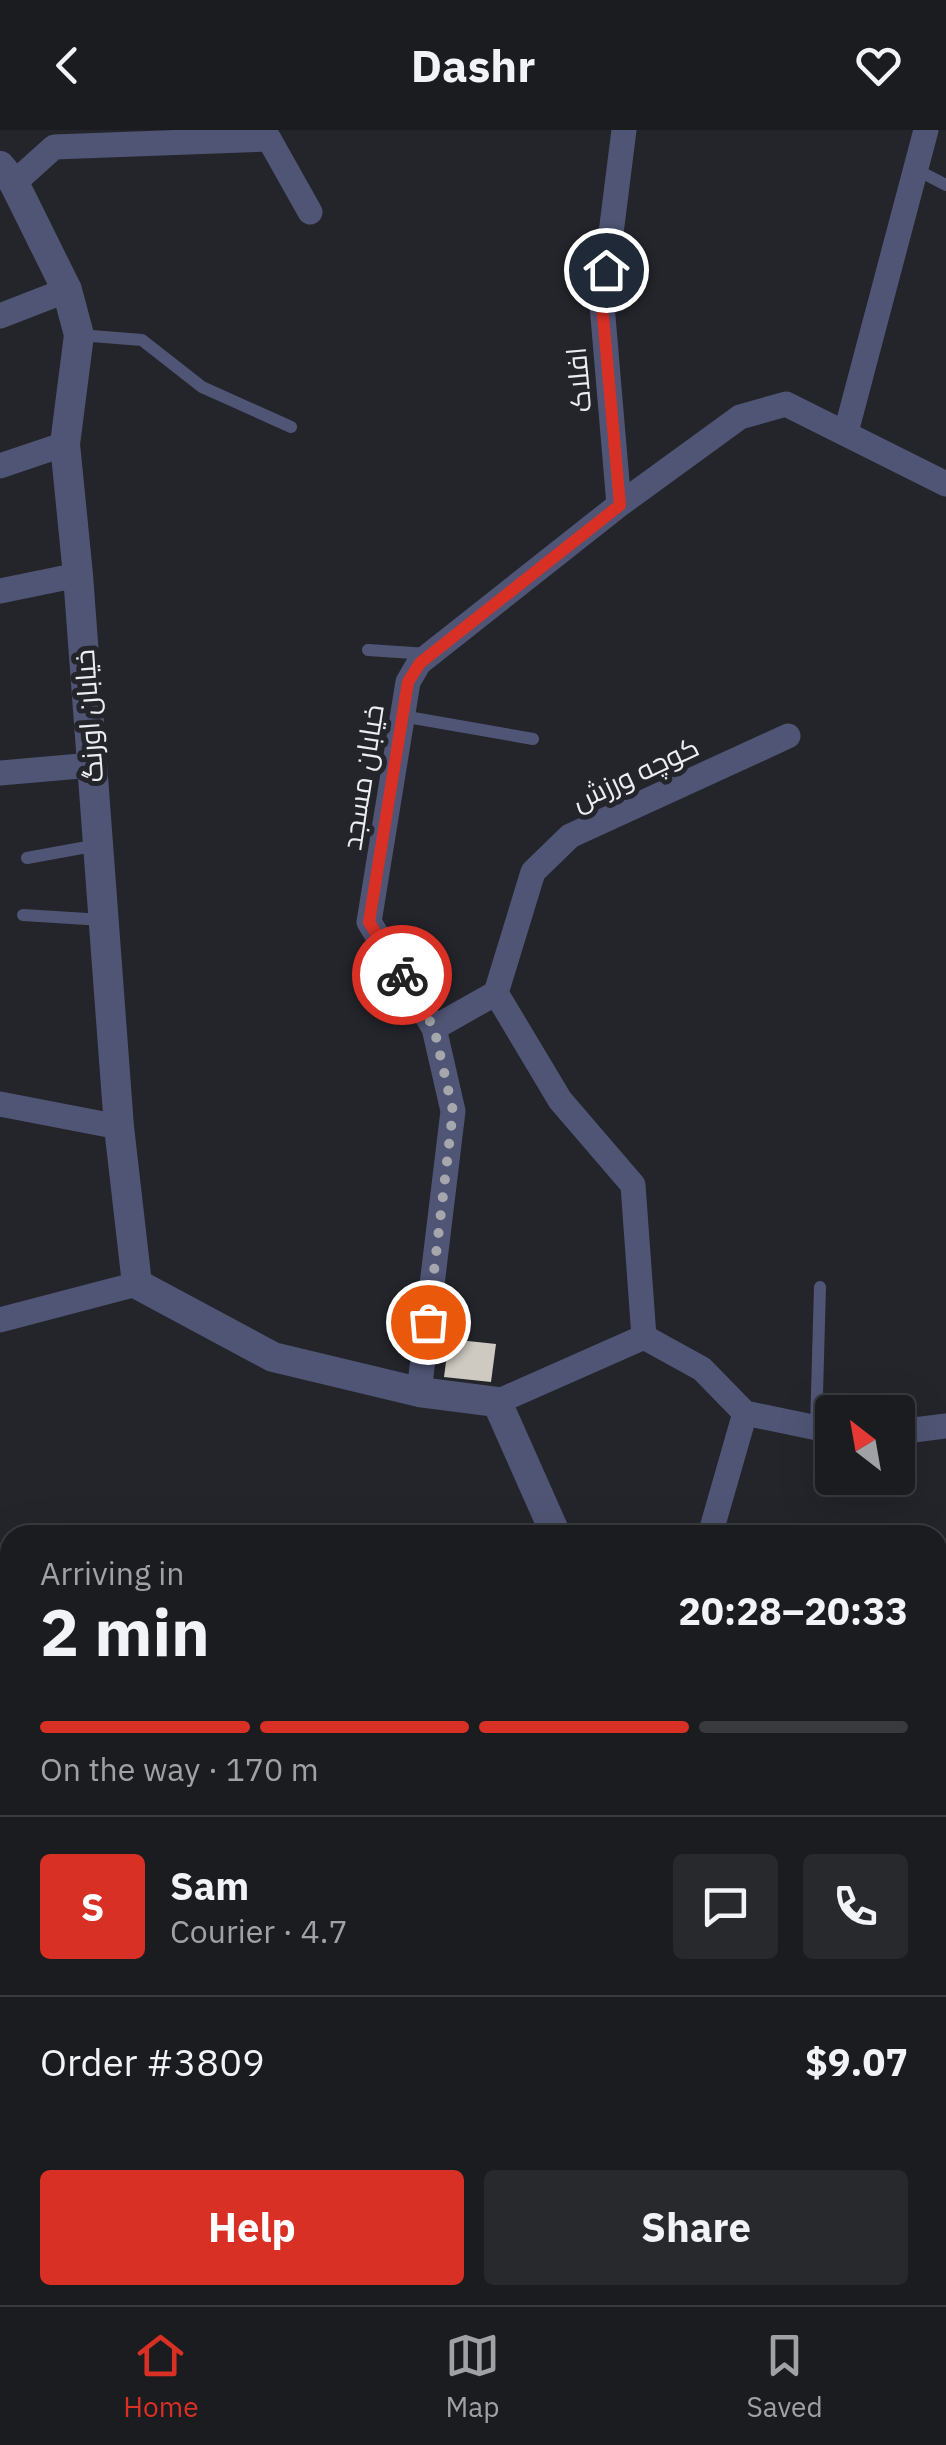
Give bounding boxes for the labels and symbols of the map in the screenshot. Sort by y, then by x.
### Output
pin [564,228,649,313]
street label: افلاک [557,346,599,414]
street label: خیابان اورنگ [65,648,111,784]
street label: خیابان مسجد [332,702,392,852]
street label: کوچه ورزش [566,728,705,819]
courier [352,925,452,1025]
pin [386,1280,471,1365]
north arrow [815,1395,915,1495]

